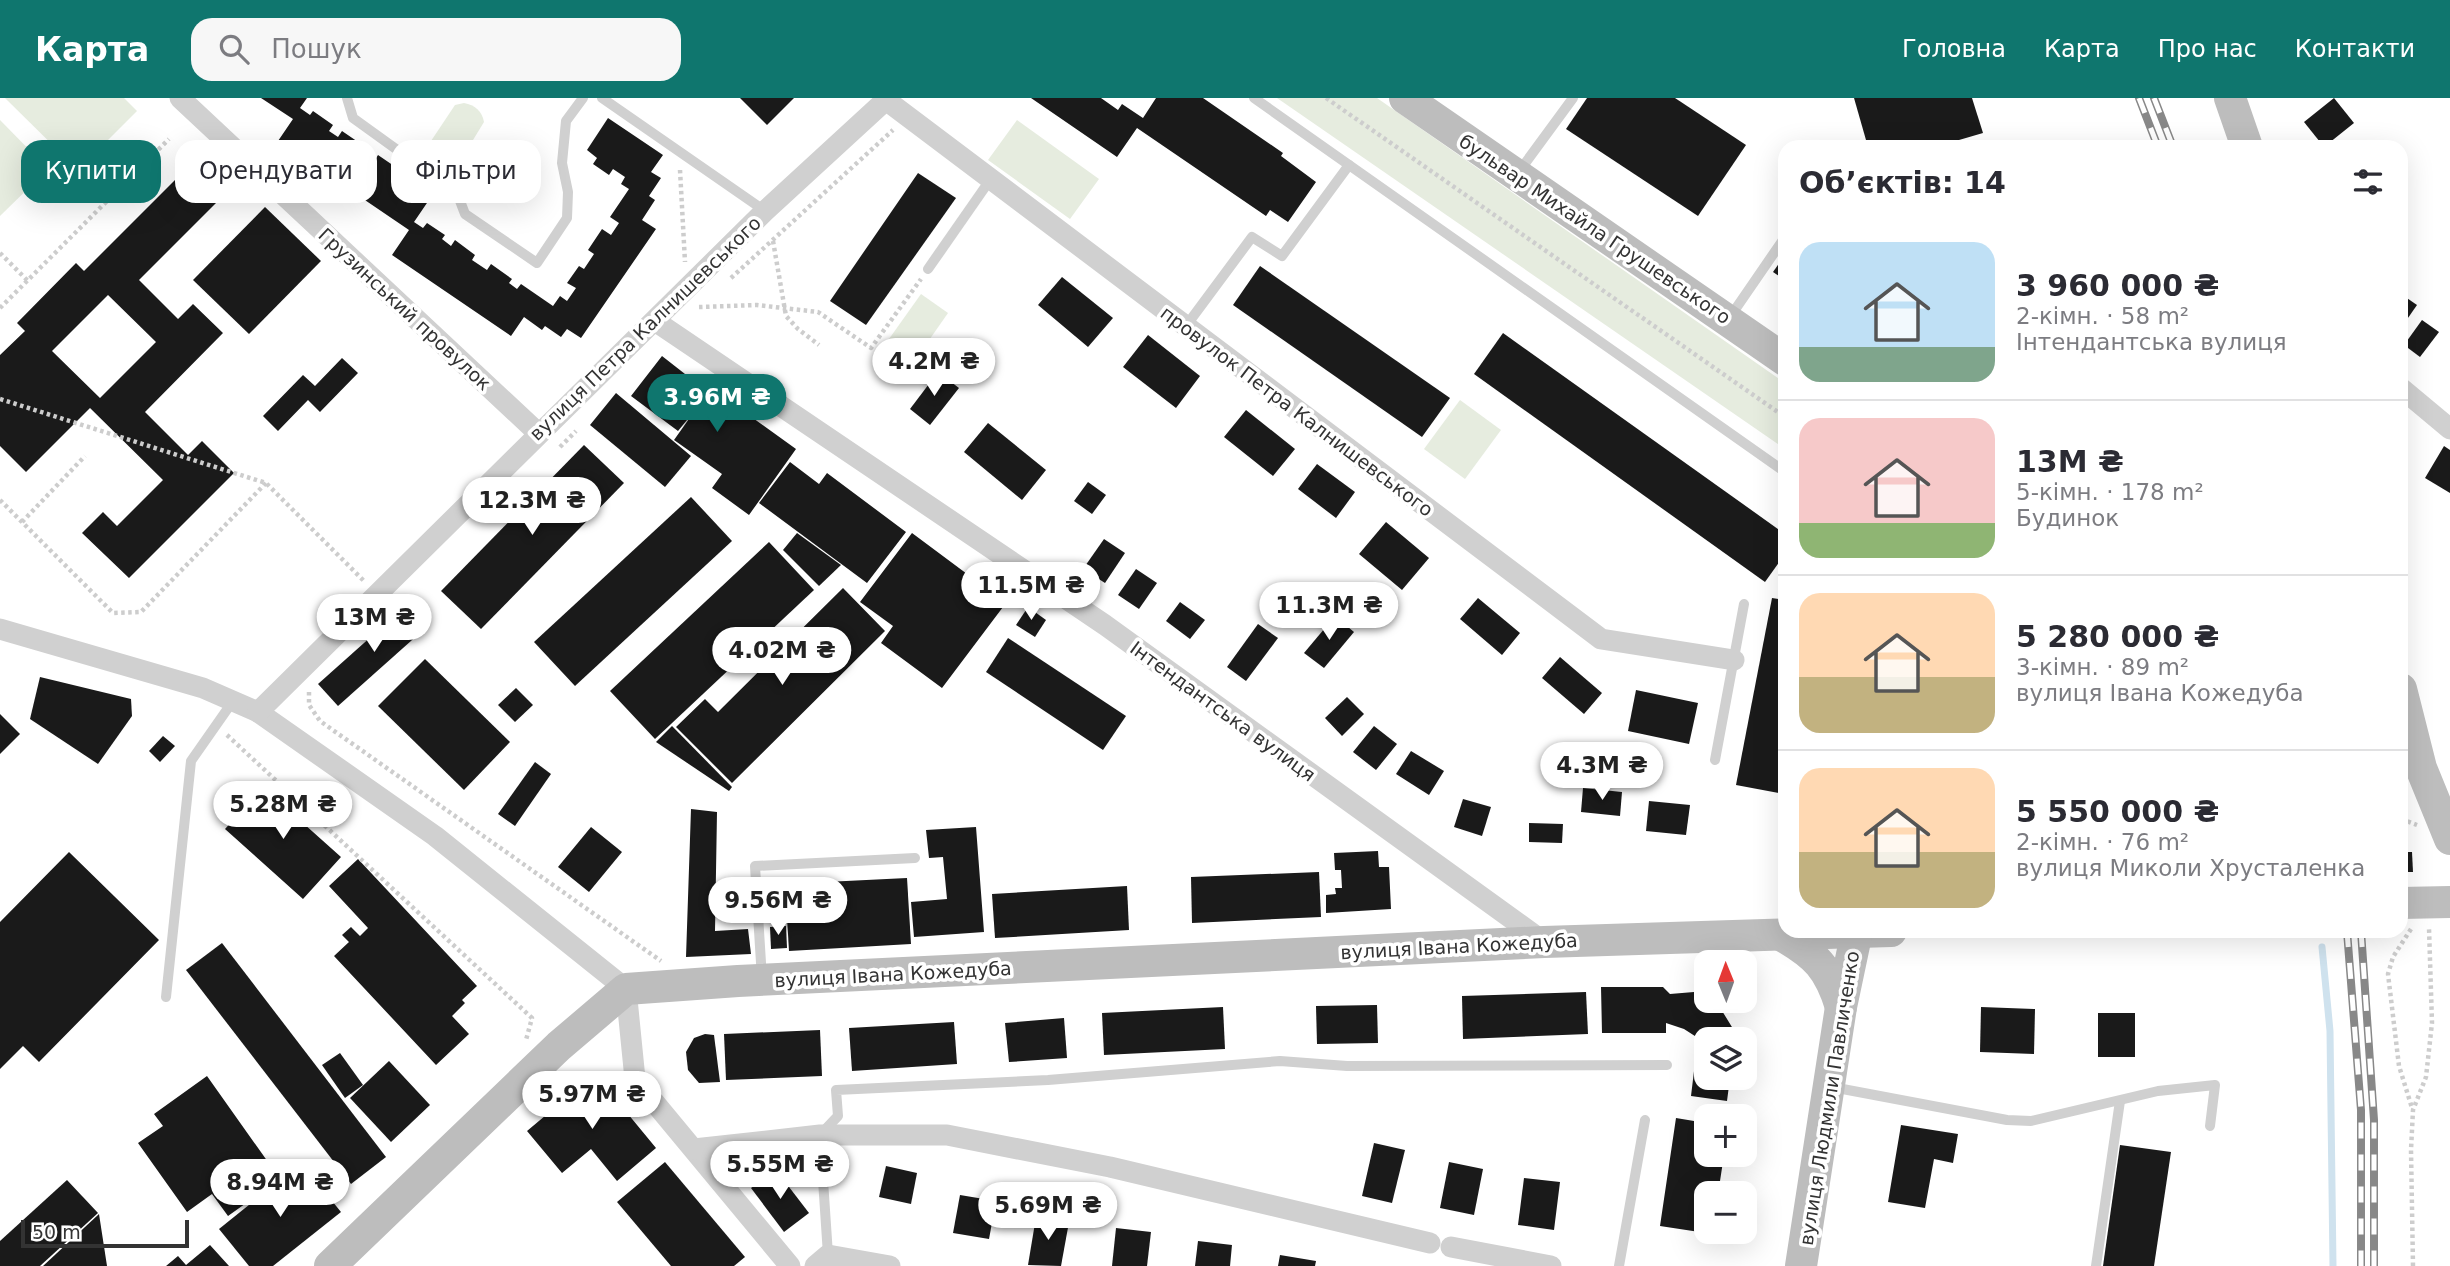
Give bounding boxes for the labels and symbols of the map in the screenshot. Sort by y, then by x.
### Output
street label: бульвар Михайла Грушевського [1455,130,1735,328]
street label: вулиця Петра Калнишевського [525,211,765,445]
street label: Грузинський провулок [314,223,496,395]
street label: провулок Петра Калнишевського [1156,301,1438,521]
pin: 4.2M ₴ [877,338,991,398]
pin: 3.96M ₴ [652,374,782,434]
pin: 12.3M ₴ [467,478,597,537]
pin: 11.5M ₴ [966,562,1096,622]
pin: 11.3M ₴ [1264,582,1394,642]
pin: 13M ₴ [325,594,423,654]
pin: 4.02M ₴ [717,628,847,687]
street label: Інтендантська вулиця [1126,636,1320,786]
pin: 4.3M ₴ [1545,742,1659,802]
pin: 5.28M ₴ [218,782,348,841]
pin: 9.56M ₴ [713,878,843,937]
street label: вулиця Івана Кожедуба [1340,929,1578,963]
street label: вулиця Людмили Павличенко [1795,949,1863,1247]
north arrow [1694,950,1757,1013]
street label: вулиця Івана Кожедуба [774,957,1012,991]
pin: 5.97M ₴ [527,1072,657,1131]
pin: 5.55M ₴ [715,1142,845,1201]
pin: 8.94M ₴ [215,1160,345,1219]
pin: 5.69M ₴ [983,1182,1113,1242]
scale bar [21,1217,189,1249]

